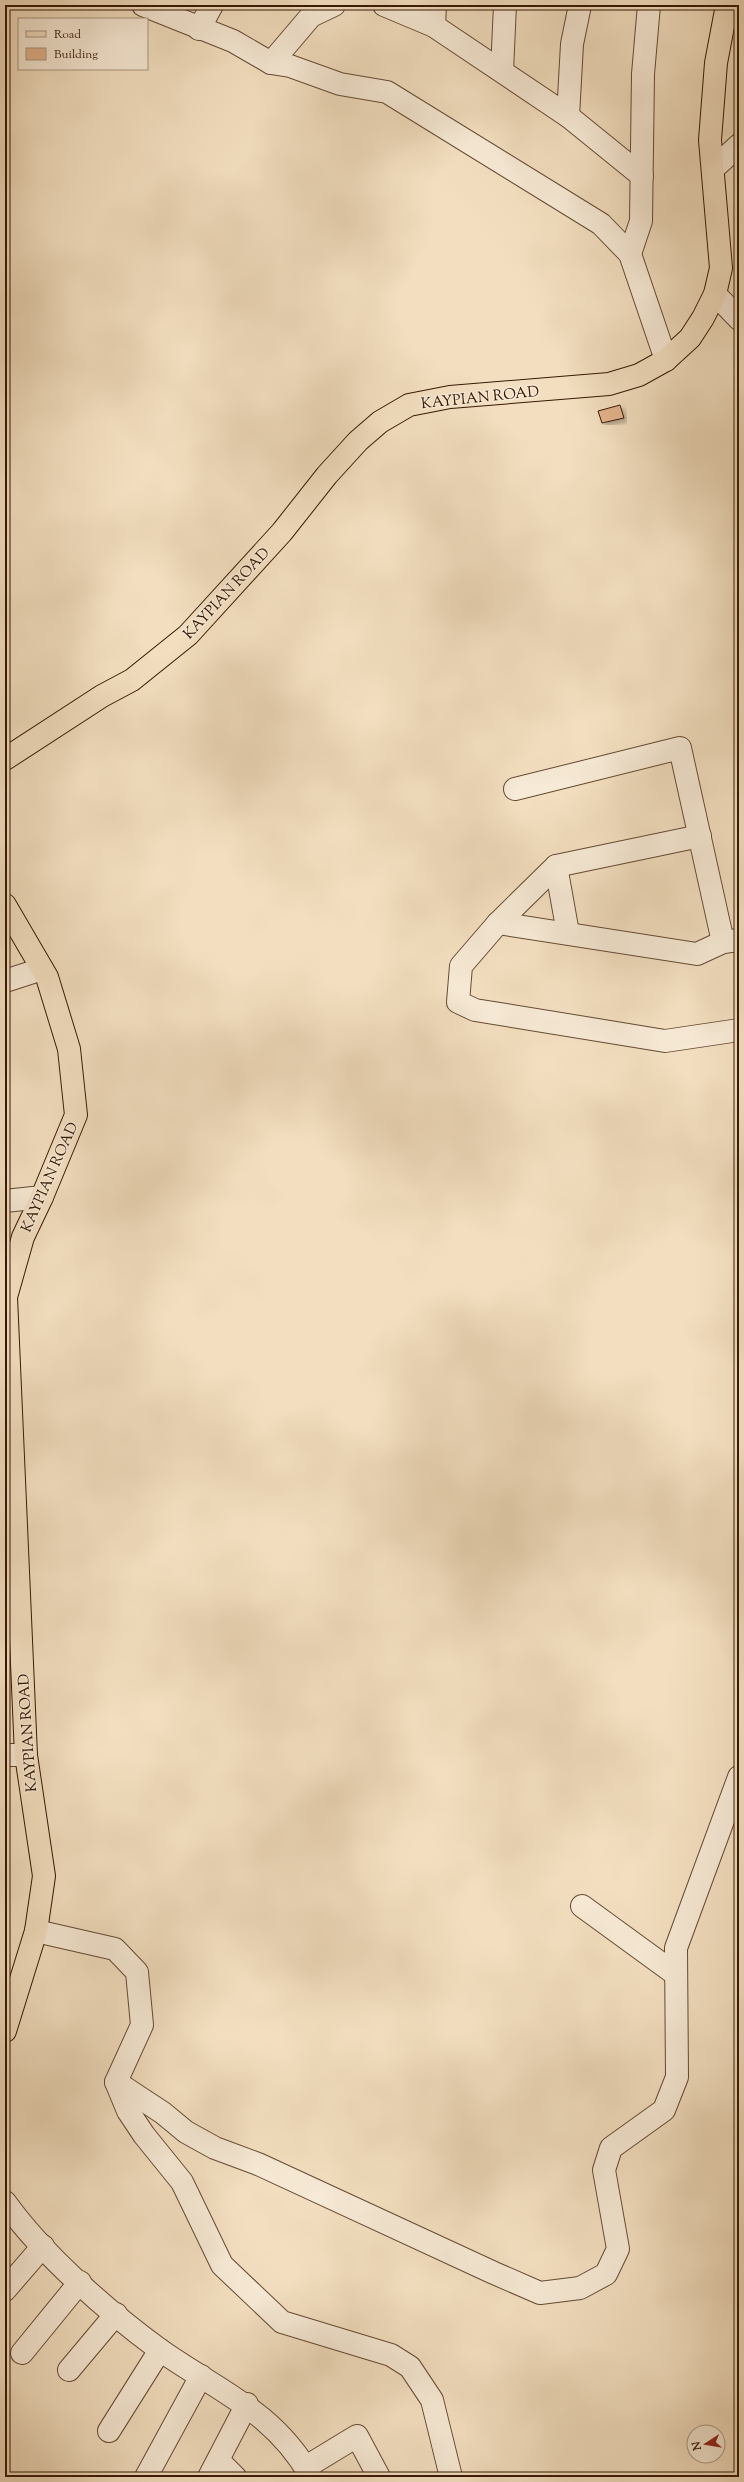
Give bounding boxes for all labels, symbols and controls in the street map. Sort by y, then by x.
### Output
legend [18,18,148,70]
text: Road [54,26,81,44]
text: Building [54,46,98,64]
street label: KAYPIAN ROAD [420,382,540,415]
street label: KAYPIAN ROAD [179,543,275,645]
street label: KAYPIAN ROAD [17,1119,84,1236]
street label: KAYPIAN ROAD [14,1673,43,1793]
north arrow [686,2424,726,2464]
text: N [688,2440,706,2453]

